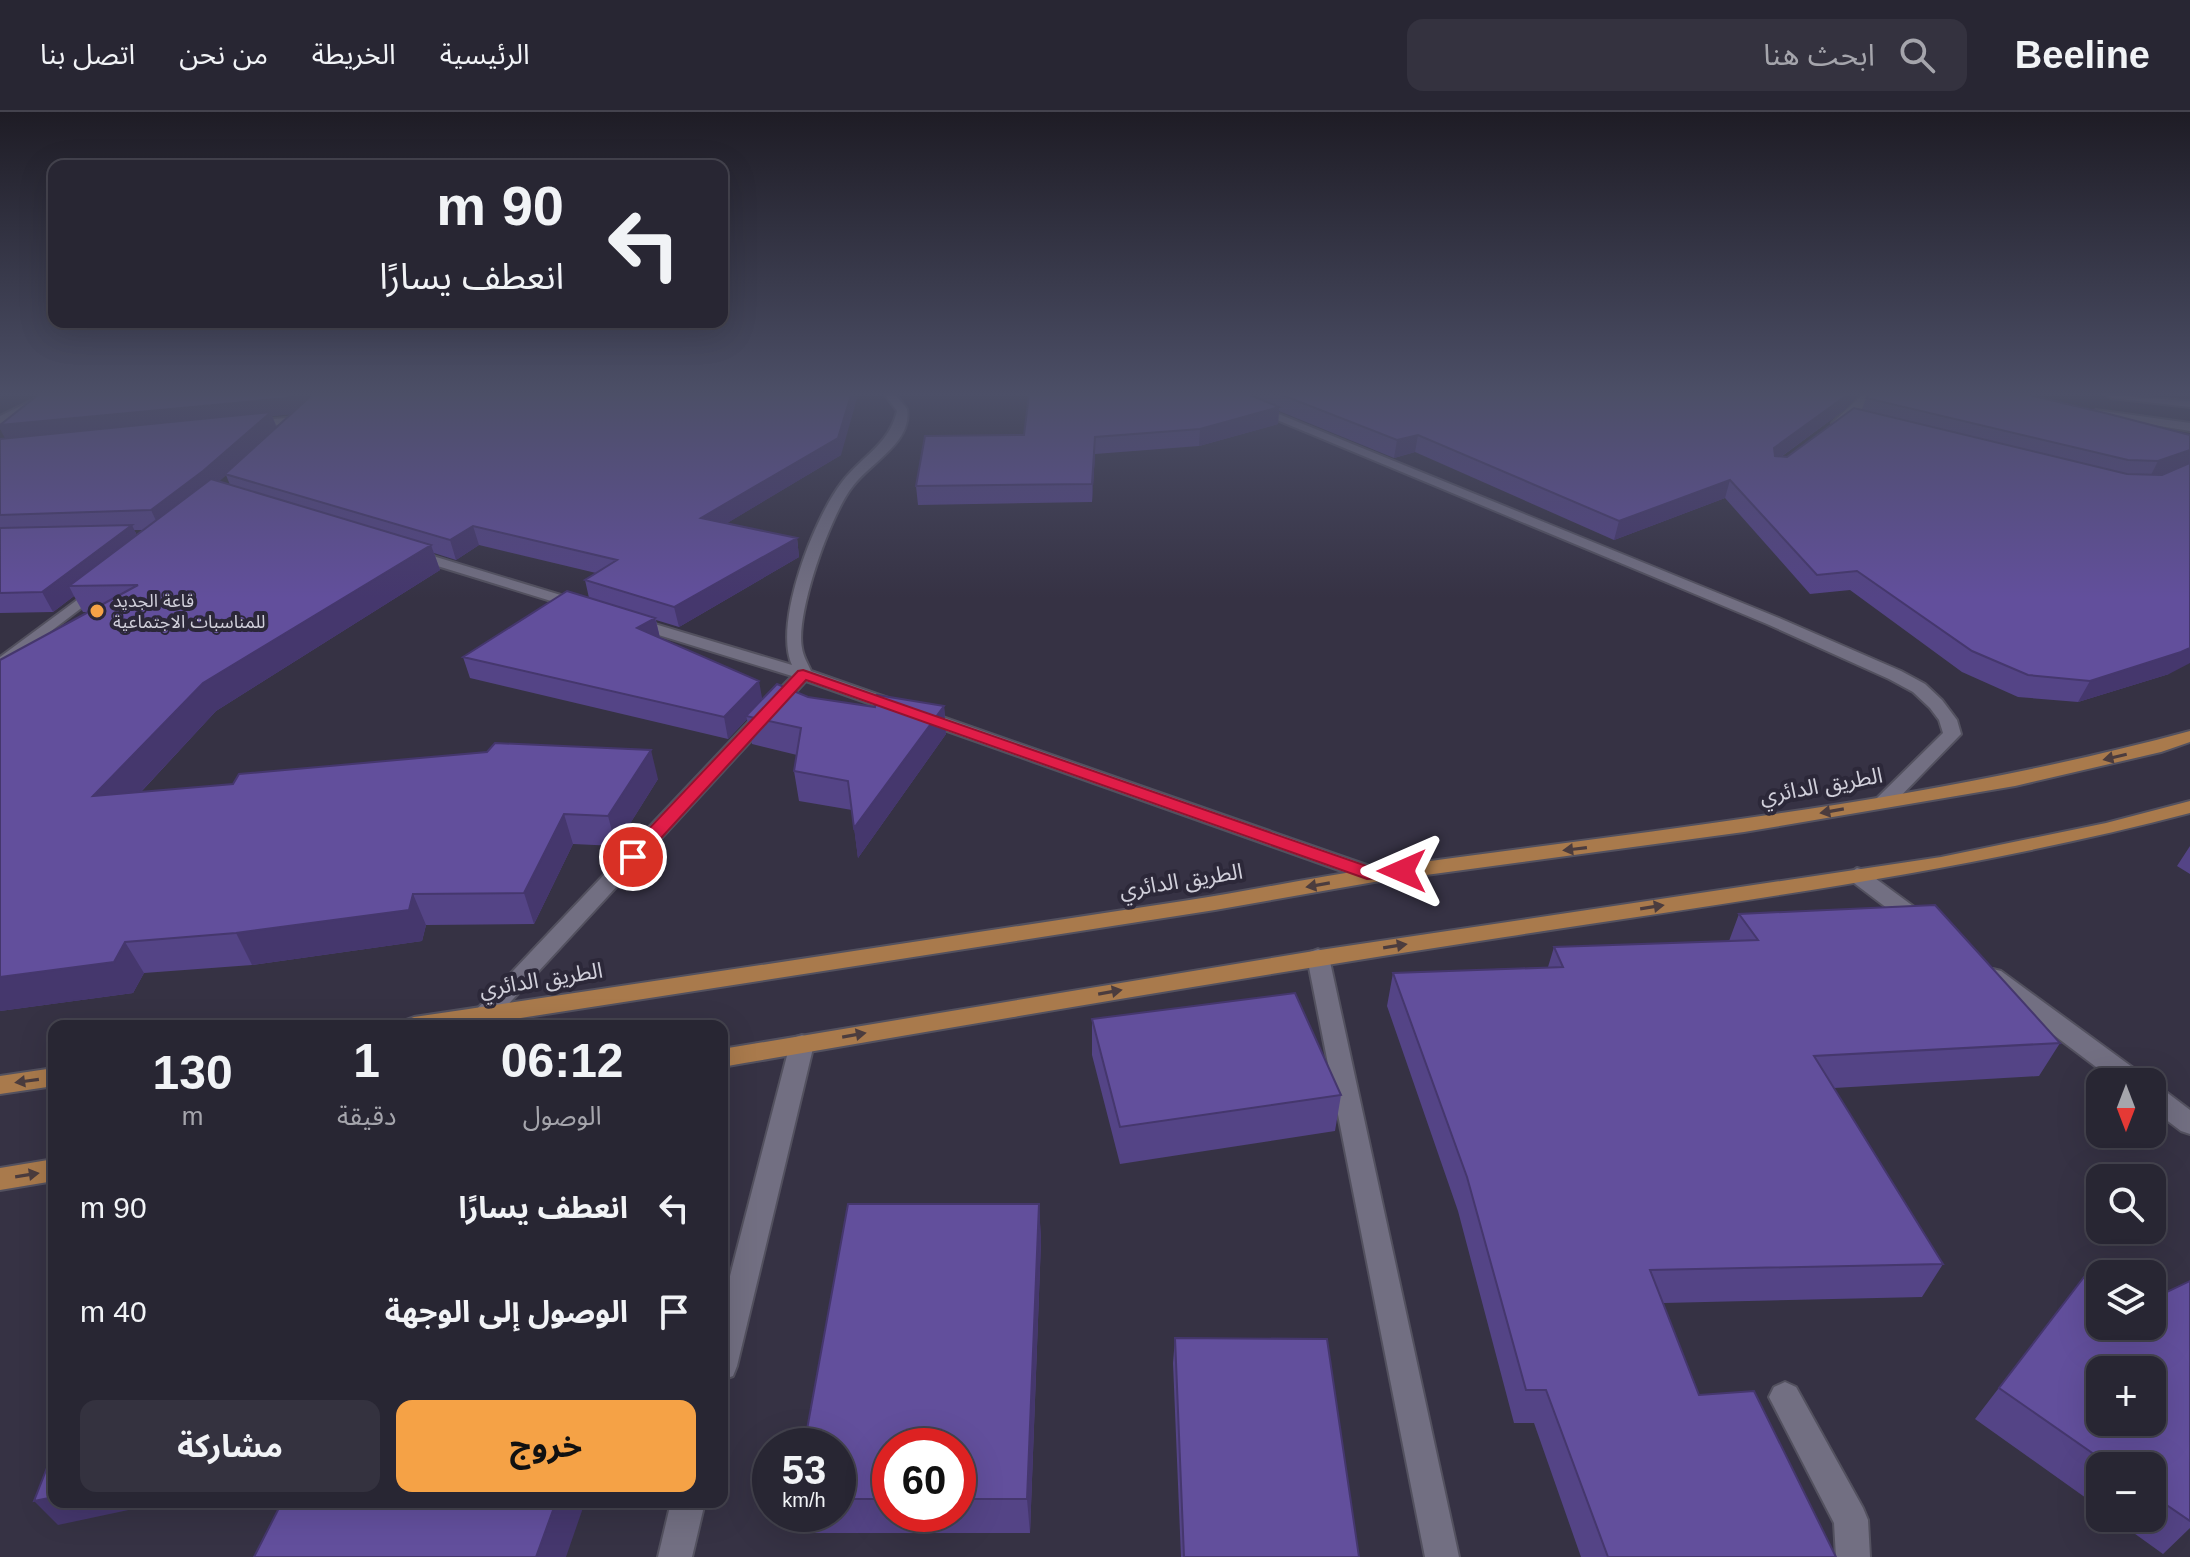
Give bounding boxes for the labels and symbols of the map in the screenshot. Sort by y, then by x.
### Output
place label: قاعة الجديد للمناسبات الاجتماعية [113,591,266,632]
marker: قاعة الجديد للمناسبات الاجتماعية [88,602,106,620]
one-way arrow [2103,751,2128,764]
street label: الطريق الدائري [1758,762,1885,813]
one-way arrow [1820,805,1845,818]
pin [599,823,667,891]
position arrow [1360,829,1444,913]
one-way arrow [1562,843,1587,856]
street label: الطريق الدائري [1118,858,1245,907]
one-way arrow [1305,879,1330,892]
one-way arrow [1640,900,1665,912]
one-way arrow [1383,939,1408,951]
street label: الطريق الدائري [478,957,605,1006]
one-way arrow [1098,985,1123,998]
one-way arrow [842,1029,867,1041]
north arrow [2086,1068,2166,1148]
one-way arrow [14,1075,39,1088]
one-way arrow [15,1168,40,1180]
speed limit sign: 60 [872,1428,976,1532]

